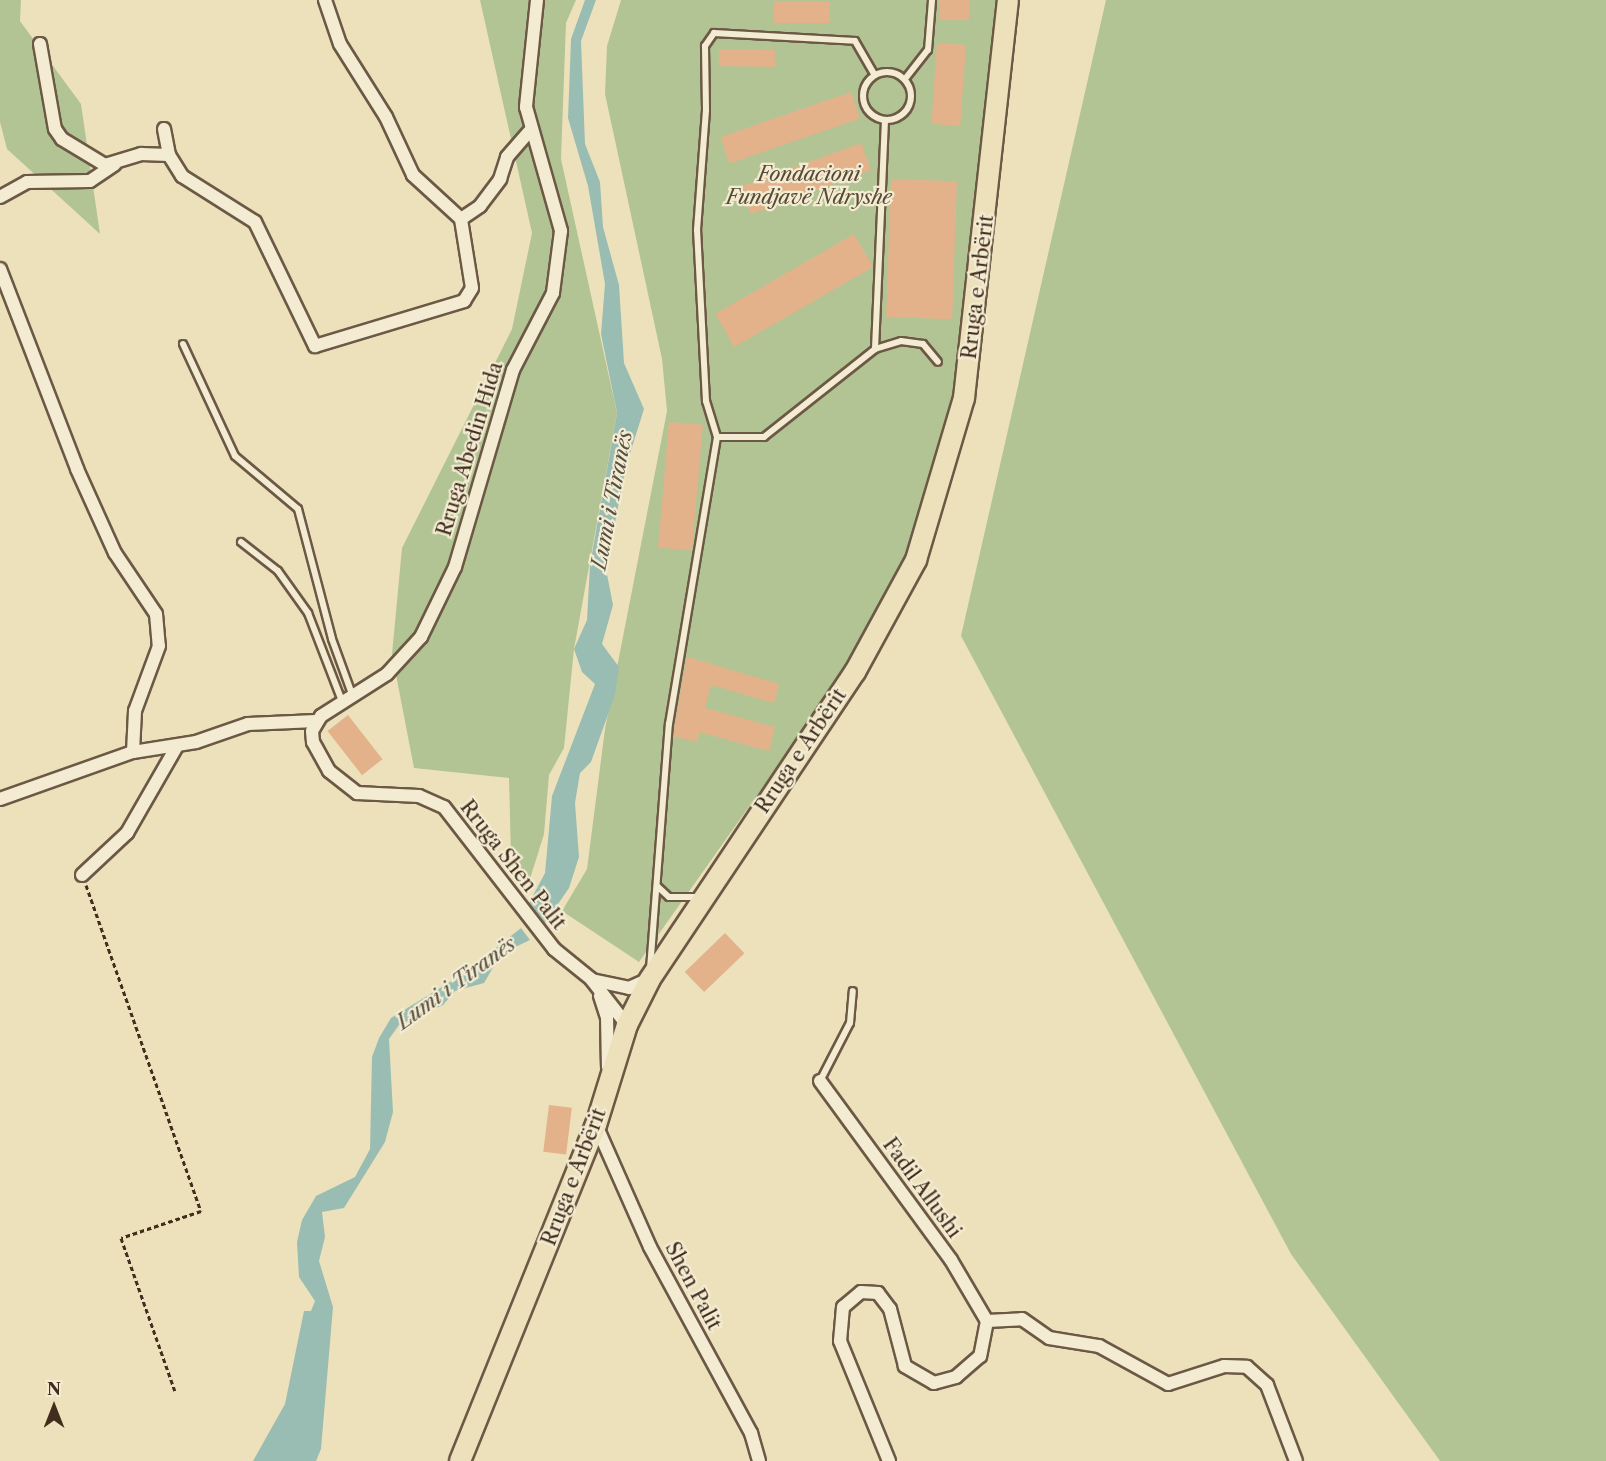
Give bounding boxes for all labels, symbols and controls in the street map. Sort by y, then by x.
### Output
park label: Fondacioni Fundjavë Ndryshe [726,163,892,210]
street label: Rruga e Arbërit [957,213,999,361]
street label: Rruga Abedin Hida [432,359,508,539]
water label: Lumi i Tiranës [586,428,638,572]
street label: Rruga e Arbërit [750,684,852,818]
street label: Rruga Shen Palit [455,795,571,935]
water label: Lumi i Tiranës [391,931,521,1035]
street label: Rruga e Arbërit [537,1104,611,1250]
street label: Fadil Allushi [877,1133,967,1243]
street label: Shen Palit [660,1238,726,1334]
north arrow [24,1377,84,1437]
text: N [47,1379,61,1399]

